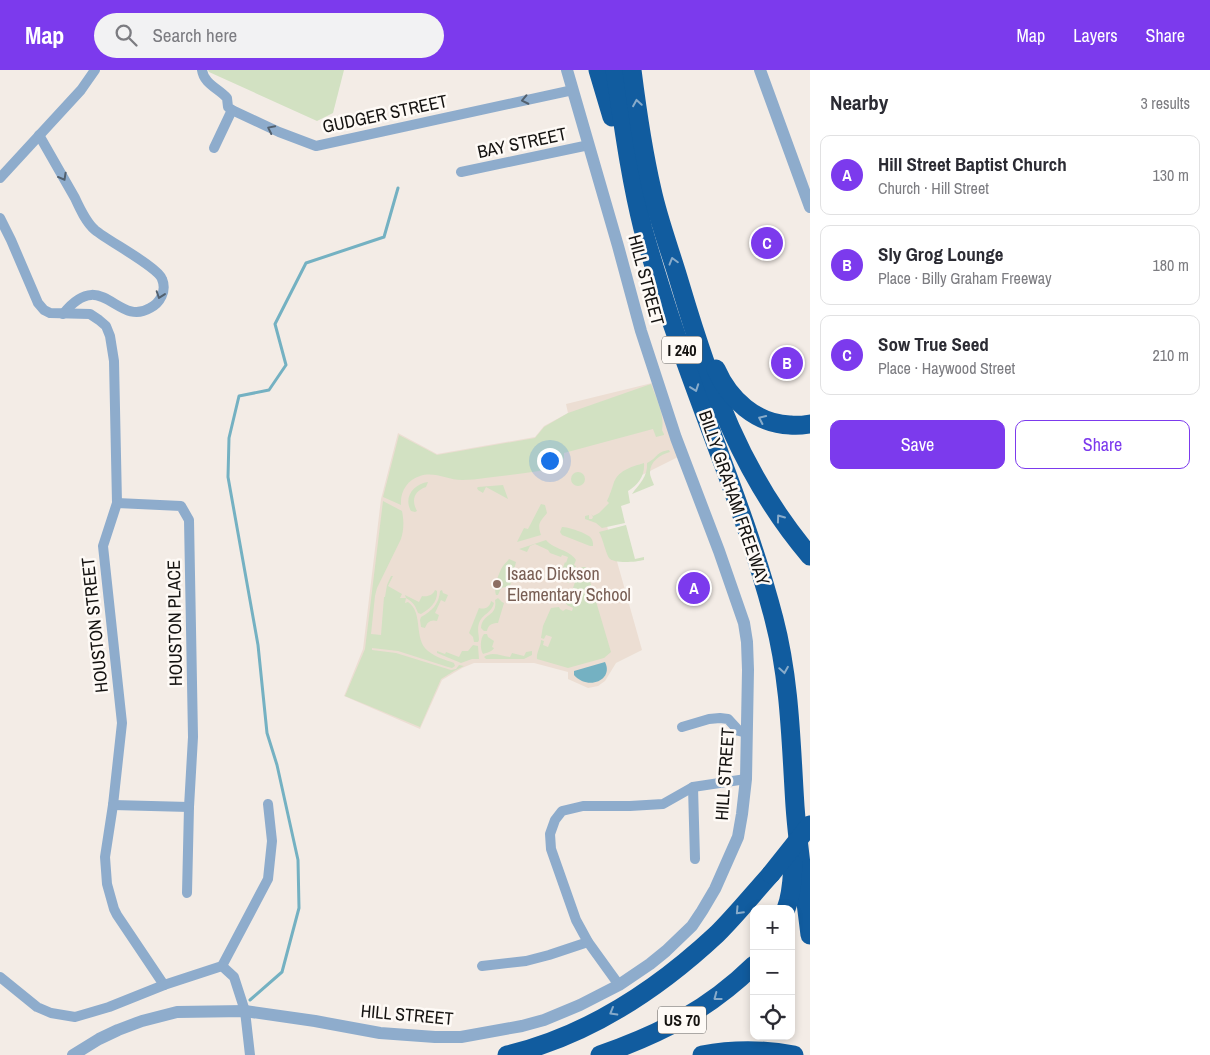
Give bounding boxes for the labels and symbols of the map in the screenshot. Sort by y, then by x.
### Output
street label: GUDGER STREET [320,88,450,139]
one-way arrow [521,94,530,105]
one-way arrow [632,98,642,107]
street label: BAY STREET [475,121,569,164]
one-way arrow [267,124,276,135]
one-way arrow [57,172,67,181]
pin: C [751,224,783,262]
street label: HILL STREET [622,232,671,328]
one-way arrow [668,257,678,265]
one-way arrow [156,290,166,299]
road number: I 240 [662,336,702,364]
pin: B [771,344,803,382]
one-way arrow [689,383,699,392]
street label: BILLY GRAHAM FREEWAY [694,408,774,588]
one-way arrow [758,414,767,425]
your location [537,448,563,474]
one-way arrow [777,514,786,524]
street label: HOUSTON STREET [75,556,114,694]
street label: HOUSTON PLACE [161,560,188,686]
place label: Isaac Dickson Elementary School [507,561,631,607]
pin: A [678,569,710,607]
marker: Isaac Dickson Elementary School [491,578,503,590]
one-way arrow [779,666,789,675]
street label: HILL STREET [709,727,740,821]
one-way arrow [736,905,745,914]
one-way arrow [713,991,723,1000]
street label: HILL STREET [360,998,454,1031]
one-way arrow [609,1006,618,1016]
road number: US 70 [658,1006,706,1034]

